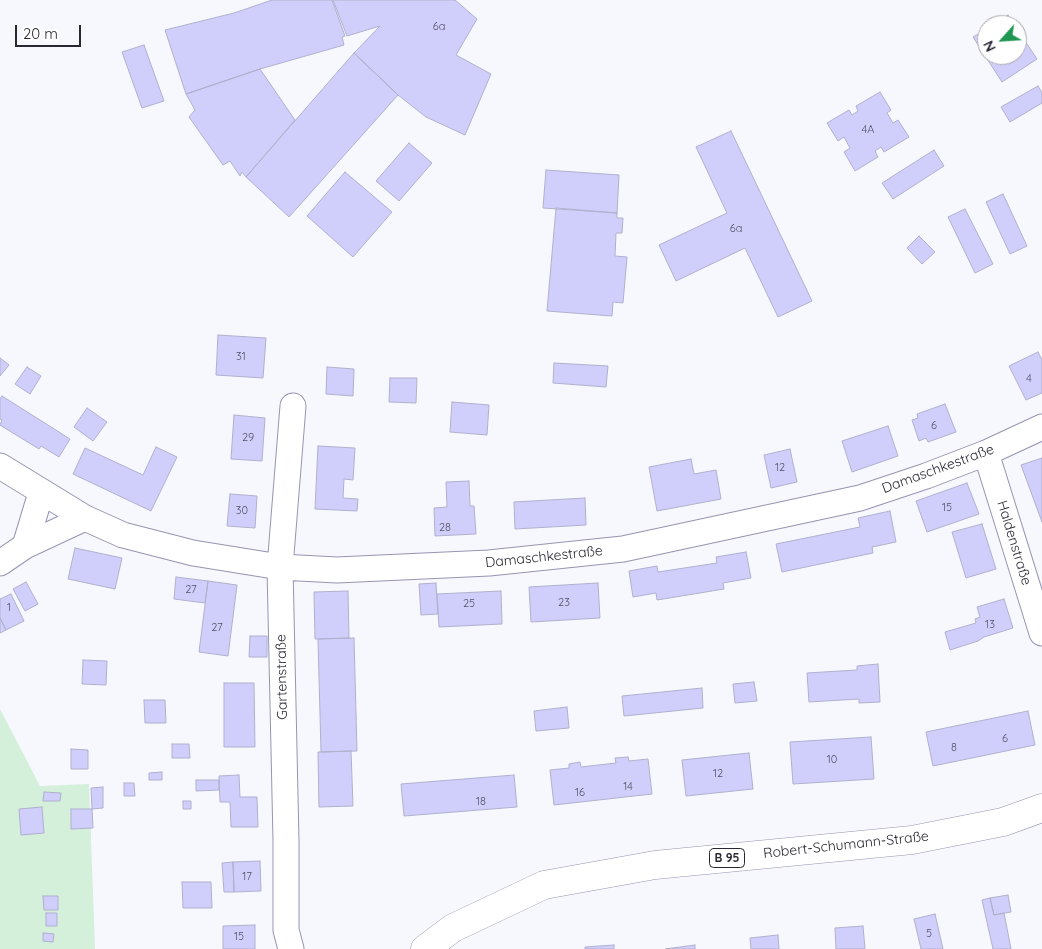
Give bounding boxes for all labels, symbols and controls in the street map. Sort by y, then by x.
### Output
scale bar [18,15,84,47]
north arrow [977,15,1027,65]
house number: 6a [433,20,445,34]
text: 20 m [23,24,58,43]
text: N [979,38,1000,55]
house number: 4A [862,123,874,137]
house number: 6a [730,222,742,236]
house number: 31 [236,350,246,364]
house number: 4 [1026,372,1032,386]
house number: 6 [931,419,937,433]
house number: 29 [242,431,254,445]
street label: Damaschkestraße [880,441,996,497]
house number: 12 [775,461,785,475]
street label: Haldenstraße [993,499,1035,587]
house number: 15 [942,501,952,515]
house number: 30 [236,504,248,518]
house number: 28 [439,521,451,535]
street label: Damaschkestraße [484,542,604,572]
house number: 27 [185,583,197,597]
house number: 23 [558,596,570,610]
house number: 25 [463,597,475,611]
house number: 1 [7,601,11,615]
house number: 13 [985,618,995,632]
house number: 27 [211,621,223,635]
street label: Gartenstraße [273,634,291,720]
house number: 6 [1002,732,1008,746]
house number: 8 [951,741,957,755]
house number: 10 [827,753,837,767]
house number: 12 [713,767,723,781]
house number: 14 [623,780,633,794]
house number: 16 [575,786,585,800]
house number: 18 [476,795,486,809]
street label: Robert-Schumann-Straße [762,828,930,862]
road number: B 95 [710,848,744,868]
house number: 17 [242,870,252,884]
house number: 5 [926,927,932,941]
house number: 15 [234,930,244,944]

